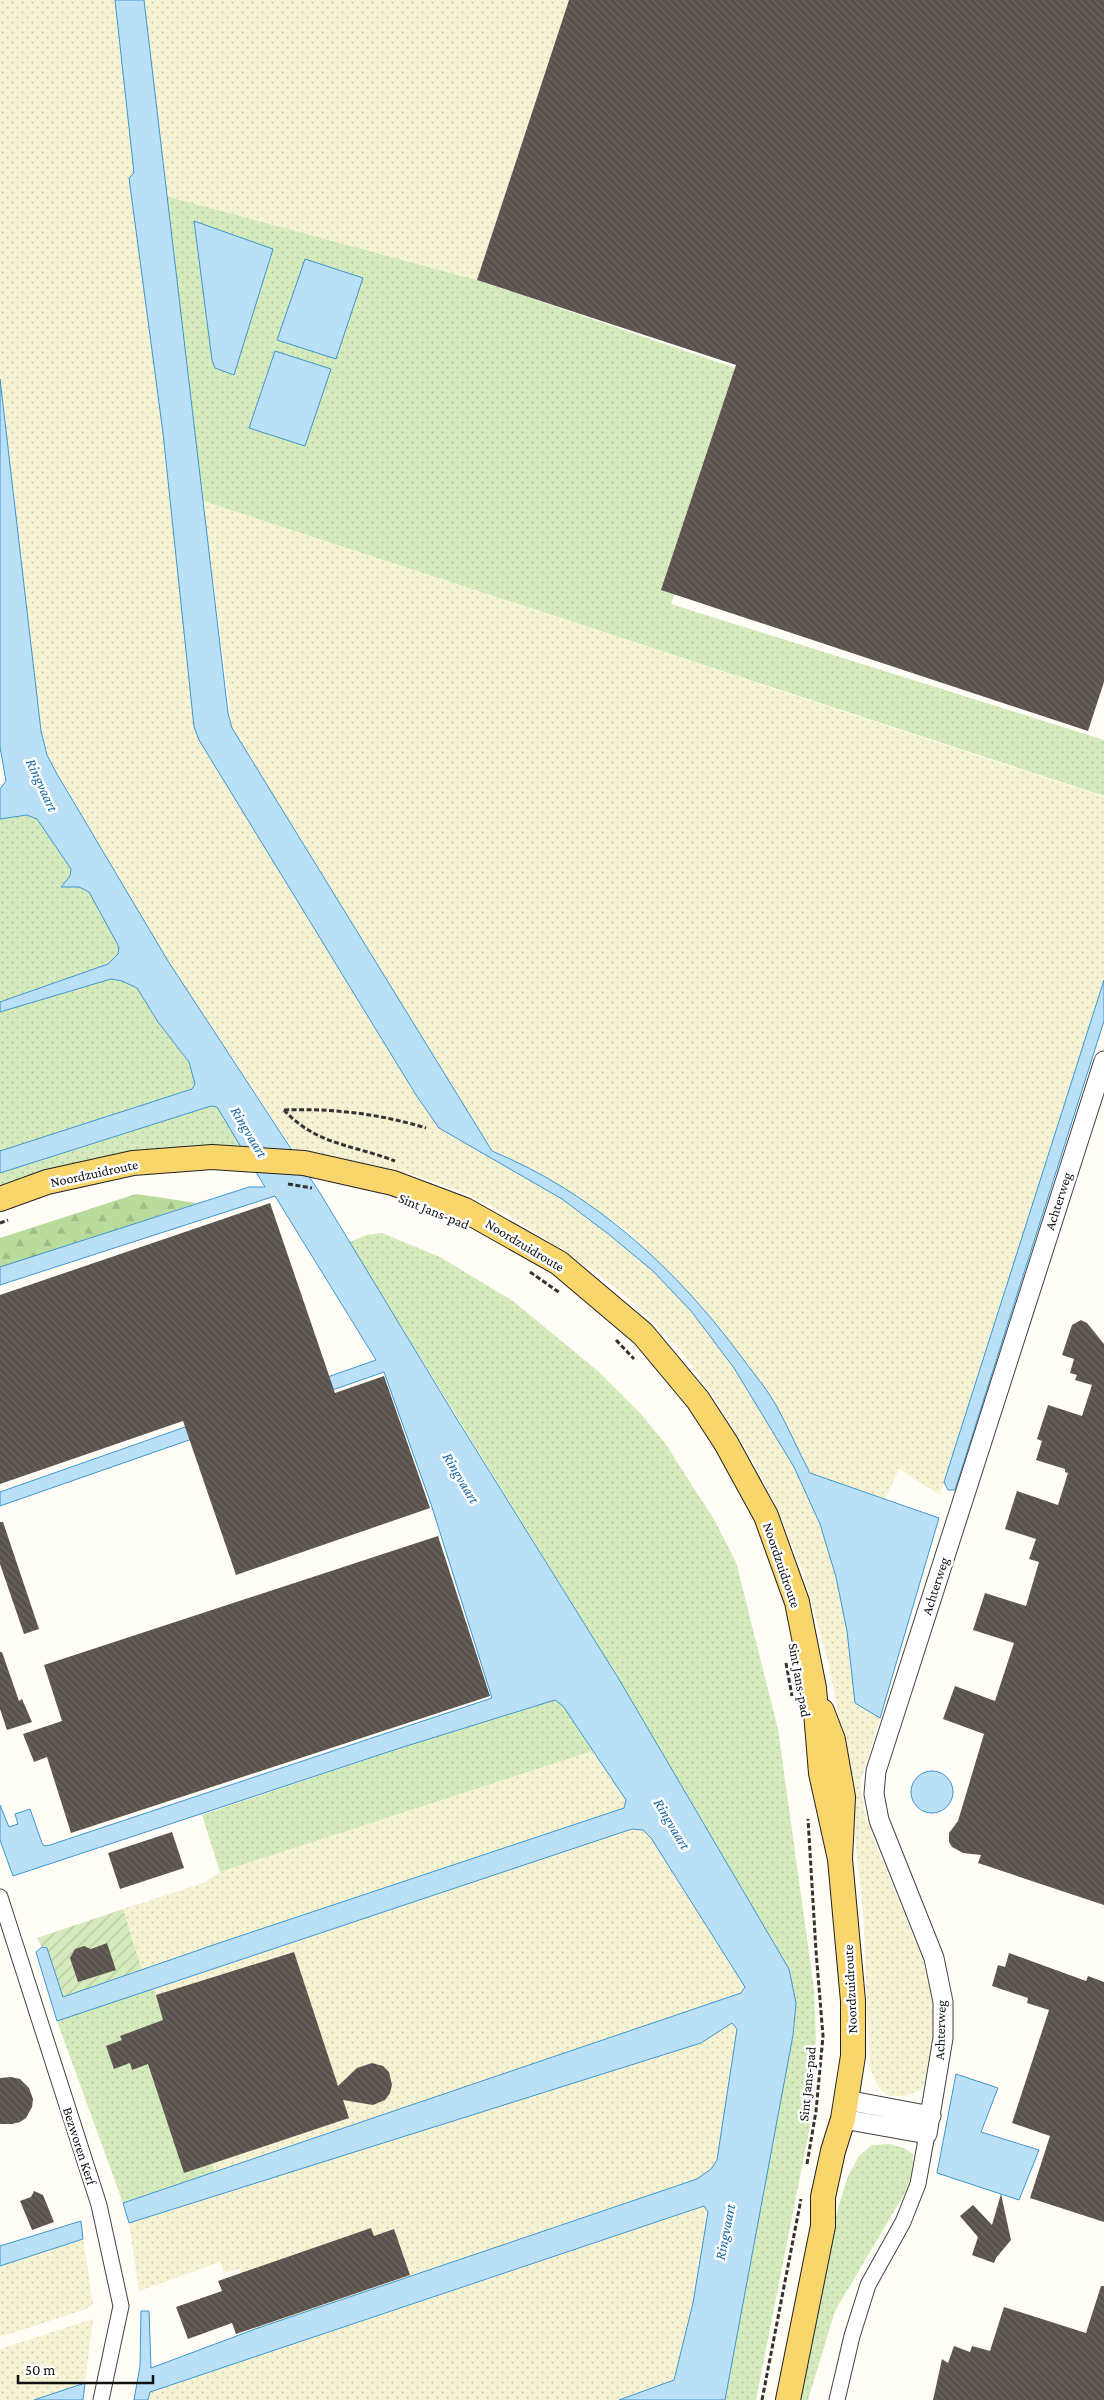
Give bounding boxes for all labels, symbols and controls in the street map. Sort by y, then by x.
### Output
water label: Ringvaart [22,756,61,815]
water label: Ringvaart [227,1104,271,1161]
street label: Noordzuidroute [49,1156,139,1190]
street label: Achterweg [1041,1170,1075,1232]
street label: Sint Jans-pad [396,1190,472,1233]
street label: Noordzuidroute [483,1215,567,1275]
water label: Ringvaart [439,1450,483,1507]
street label: Noordzuidroute [760,1520,804,1610]
street label: Achterweg [918,1555,952,1617]
street label: Sint Jans-pad [786,1642,814,1719]
water label: Ringvaart [650,1796,694,1853]
street label: Noordzuidroute [840,1944,860,2034]
street label: Achterweg [931,2000,949,2060]
street label: Sint Jans-pad [795,2045,819,2122]
street label: Bezworen Kerf [60,2105,100,2188]
water label: Ringvaart [712,2202,739,2261]
scale bar [18,2352,152,2384]
text: 50 m [25,2362,55,2378]

